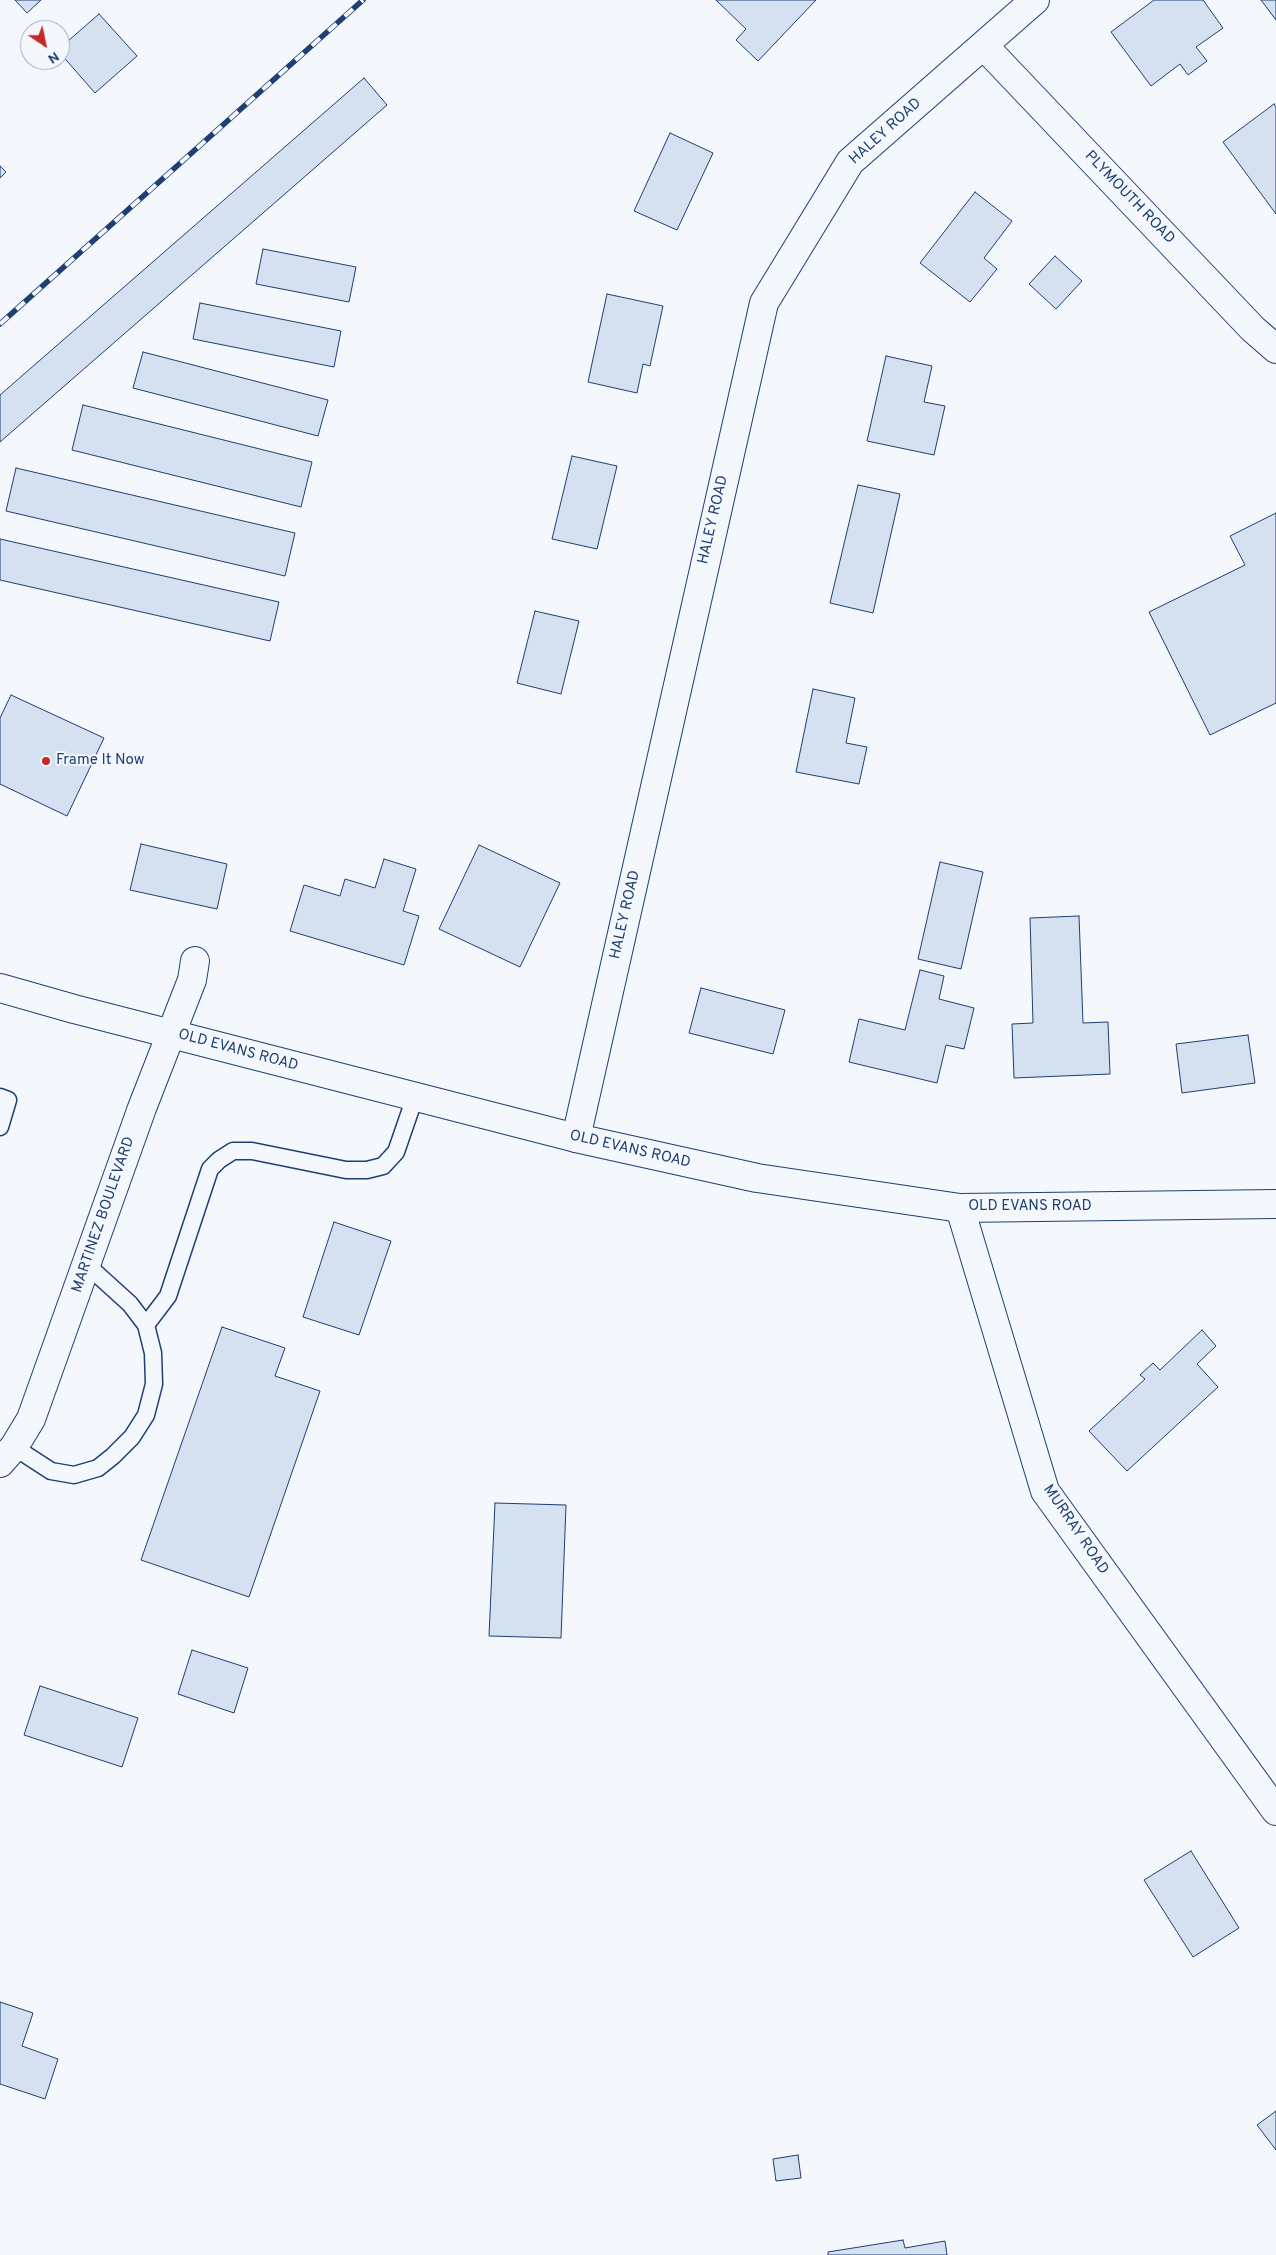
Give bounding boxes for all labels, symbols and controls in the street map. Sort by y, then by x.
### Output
north arrow [20,20,70,70]
text: N [44,47,62,67]
street label: HALEY ROAD [846,95,926,169]
street label: PLYMOUTH ROAD [1080,148,1178,248]
street label: HALEY ROAD [695,474,733,566]
place label: Frame It Now [56,752,144,770]
marker: Frame It Now [40,755,52,767]
street label: HALEY ROAD [607,869,645,961]
street label: OLD EVANS ROAD [176,1026,300,1076]
street label: OLD EVANS ROAD [568,1127,692,1173]
street label: MARTINEZ BOULEVARD [69,1135,139,1295]
street label: OLD EVANS ROAD [968,1198,1092,1216]
street label: MURRAY ROAD [1038,1482,1112,1578]

